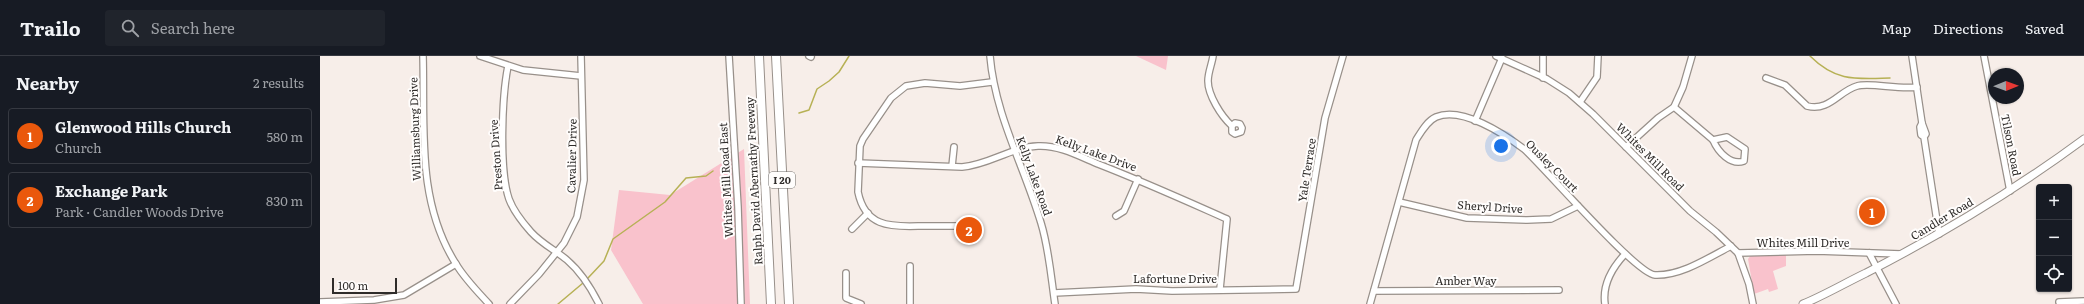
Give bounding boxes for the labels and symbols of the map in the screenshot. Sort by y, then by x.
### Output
north arrow [1988,68,2024,104]
street label: Williamsburg Drive [404,77,424,181]
street label: Ralph David Abernathy Freeway [741,96,765,266]
street label: Tilson Road [1998,112,2026,177]
street label: Cavalier Drive [562,118,580,193]
street label: Preston Drive [485,119,505,191]
street label: Whites Mill Road [1613,119,1689,194]
street label: Whites Mill Road East [714,122,736,238]
street label: Kelly Lake Drive [1053,130,1140,174]
street label: Kelly Lake Road [1013,134,1057,218]
street label: Ousley Court [1523,135,1583,196]
street label: Yale Terrace [1293,136,1319,203]
your location [1491,136,1511,156]
road number: I 20 [769,172,795,188]
street label: Candler Road [1907,193,1976,243]
street label: Sheryl Drive [1457,196,1524,216]
pin: 1 [1859,197,1885,227]
pin: 2 [956,215,982,245]
street label: Whites Mill Drive [1757,234,1850,250]
street label: Lafortune Drive [1133,270,1217,286]
street label: Amber Way [1435,272,1497,288]
scale bar [332,276,397,295]

